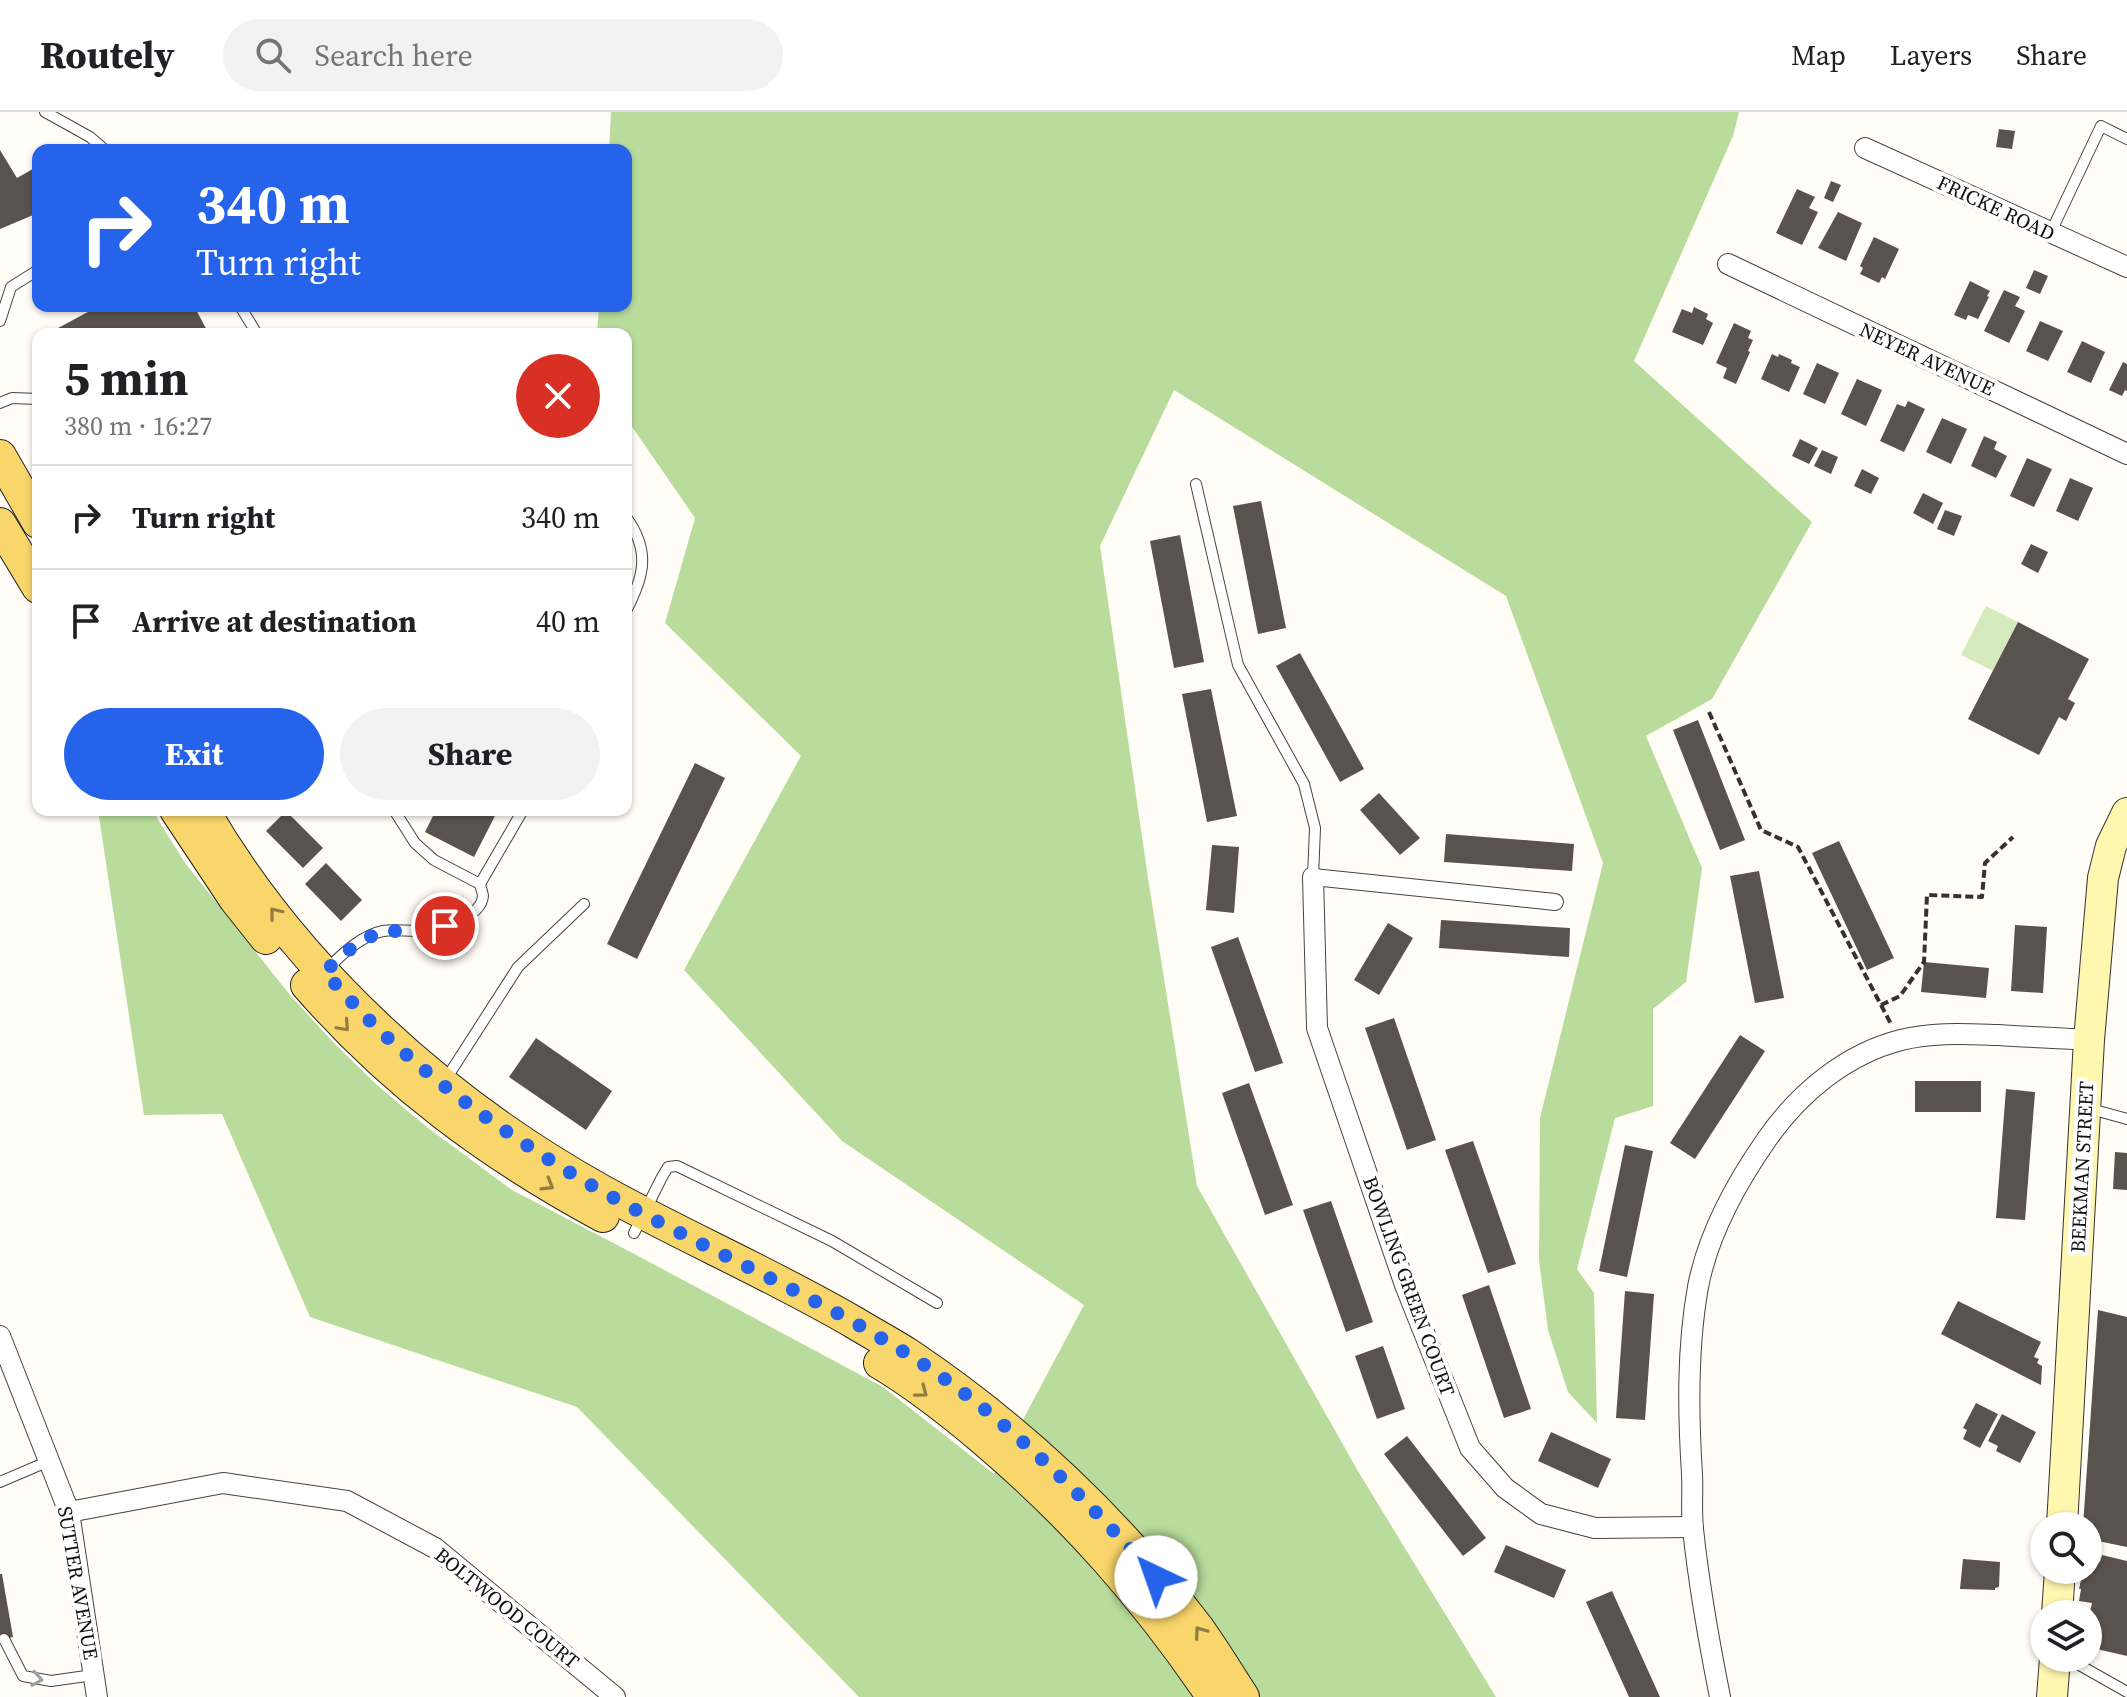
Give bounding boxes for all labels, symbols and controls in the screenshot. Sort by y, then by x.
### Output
search box [223,19,783,91]
text: Routely [40,29,175,81]
icon: search [251,33,295,77]
text: Search here [315,35,473,76]
text: Map [1791,36,1846,74]
text: Layers [1890,36,1972,74]
text: Share [2016,36,2087,74]
text: 340 m [196,165,350,242]
street label: FRICKE ROAD [1932,168,2060,248]
icon: right [64,176,168,280]
text: Turn right [196,238,361,287]
street label: NEYER AVENUE [1855,316,1999,402]
text: 5 min [64,345,189,411]
button: close [516,354,600,438]
text: 380 m · 16:27 [64,408,212,444]
icon: right [64,495,108,539]
text: Turn right [132,497,275,538]
text: 340 m [521,497,600,538]
icon: arrive [64,599,108,643]
text: Arrive at destination [132,601,417,642]
text: 40 m [536,601,600,642]
button: Exit [64,708,324,800]
button: Share [340,708,600,800]
pin [411,892,479,960]
icon: arrive [423,904,467,948]
one-way arrow [270,908,285,922]
one-way arrow [334,1017,349,1031]
street label: BEEKMAN STREET [2064,1081,2100,1253]
street label: BOWLING GREEN COURT [1356,1172,1462,1400]
one-way arrow [539,1176,554,1191]
one-way arrow [914,1382,928,1397]
street label: SUTTER AVENUE [51,1504,105,1662]
map controls [2030,1512,2102,1672]
button: search [2030,1512,2102,1584]
position arrow [1114,1535,1198,1619]
street label: BOLTWOOD COURT [429,1541,585,1675]
button: layers [2030,1600,2102,1672]
one-way arrow [1195,1627,1209,1641]
one-way arrow [31,1669,44,1686]

